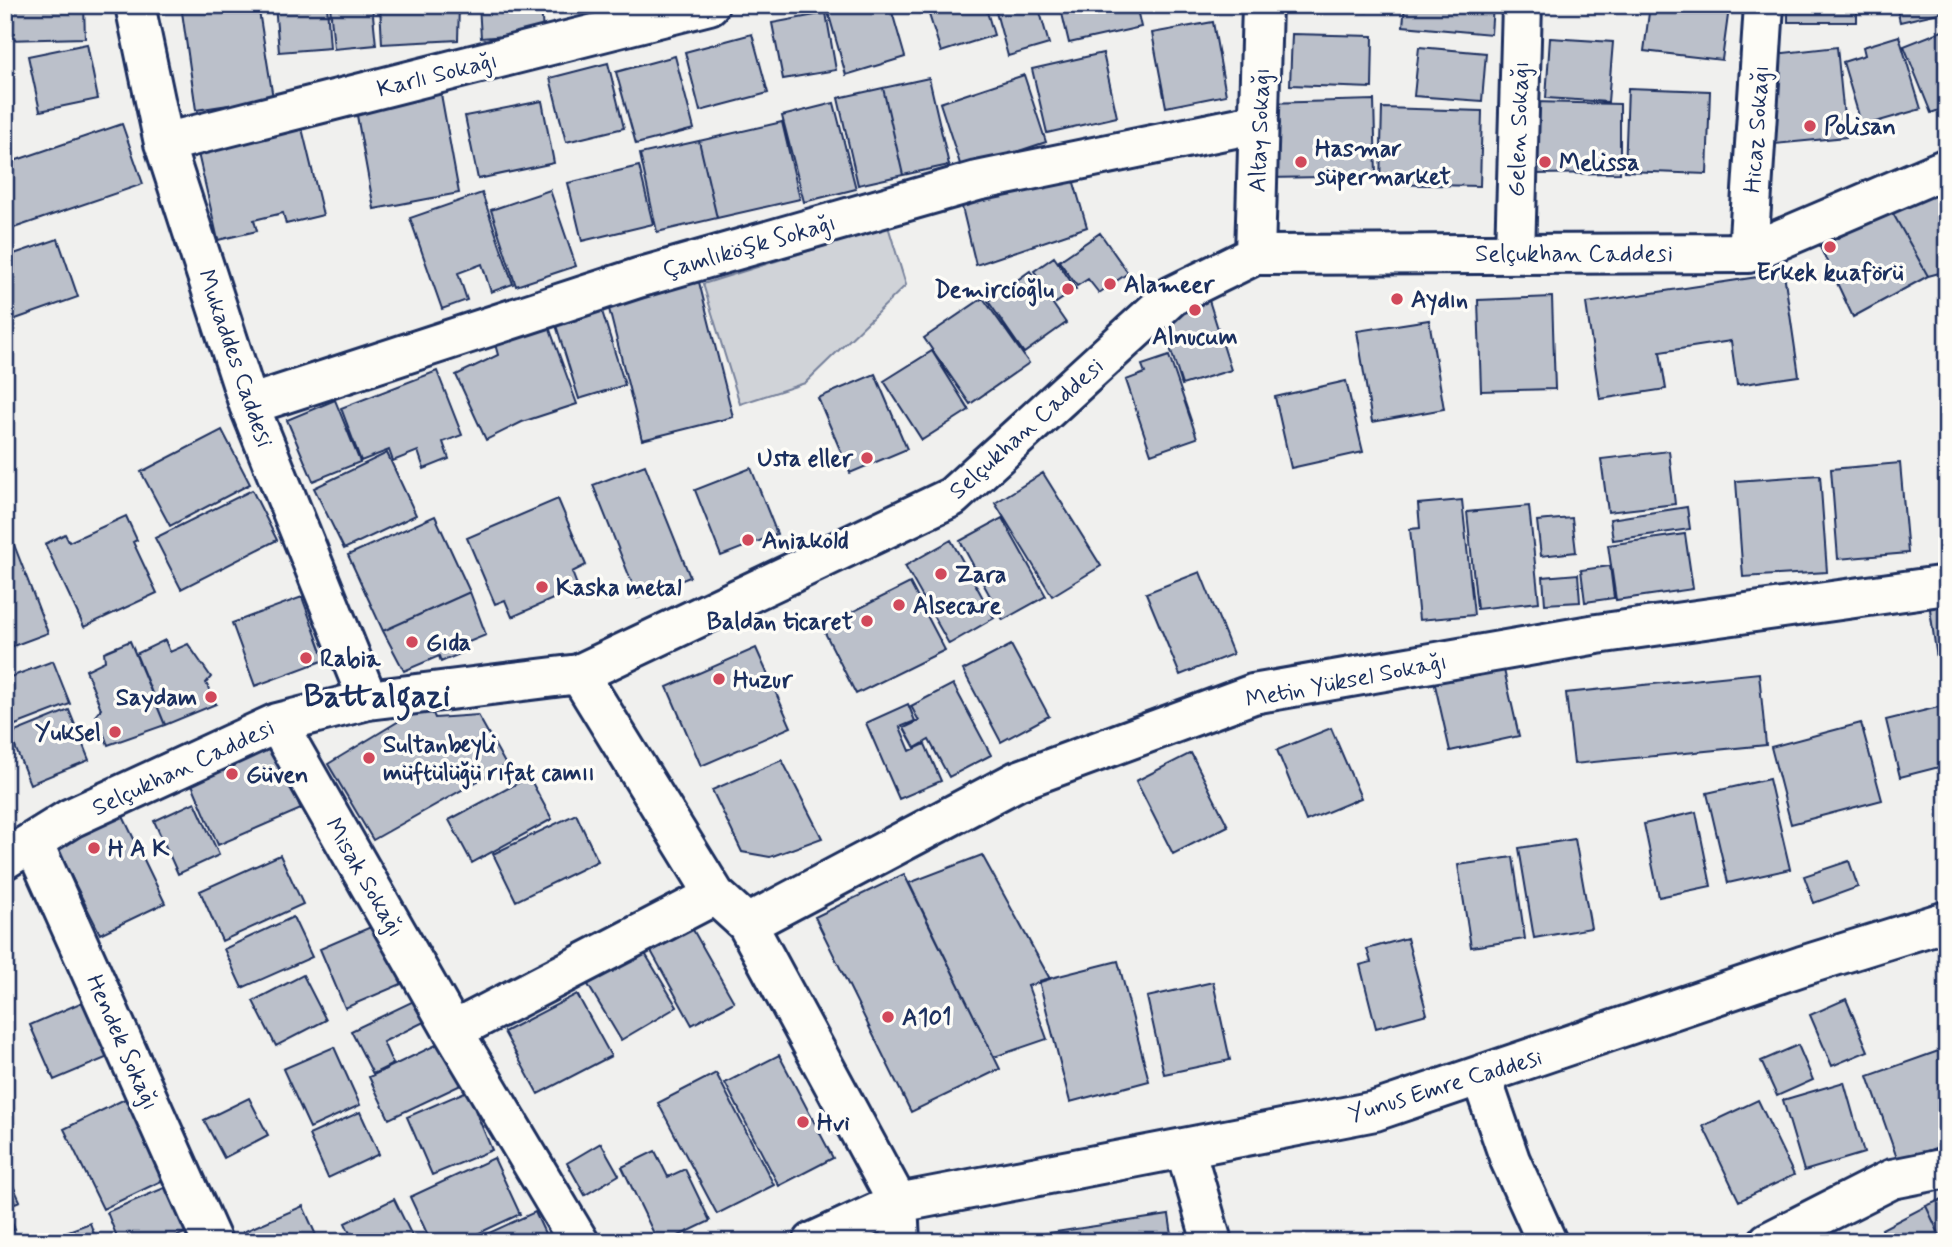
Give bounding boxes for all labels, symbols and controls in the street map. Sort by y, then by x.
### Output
street label: Karlı Sokağı [374,46,501,105]
street label: Gelen Sokağı [1502,61,1537,197]
street label: Hicaz Sokağı [1738,64,1777,194]
street label: Altay Sokağı [1243,67,1278,193]
place label: Polisan [1824,112,1896,143]
marker: Polisan [1802,118,1818,134]
place label: Hasmar süpermarket [1314,134,1452,193]
place label: Melissa [1559,148,1640,179]
marker: Hasmar süpermarket [1293,154,1309,170]
marker: Melissa [1537,154,1553,170]
street label: Çamlıköşk Sokağı [659,208,840,287]
street label: Selçukhan Caddesi [1475,239,1673,270]
marker: Erkek kuaförü [1822,239,1838,255]
place label: Erkek kuaförü [1757,258,1904,289]
street label: Mukaddes Caddesi [190,266,279,451]
place label: Alameer [1124,270,1215,301]
place label: Demircioğlu [934,275,1054,307]
marker: Alameer [1102,276,1118,292]
marker: Demircioğlu [1060,281,1076,297]
place label: Aydın [1411,285,1468,316]
marker: Aydın [1389,291,1405,307]
marker: Alnucum [1187,302,1203,318]
place label: Alnucum [1152,322,1238,353]
street label: Selçukhan Caddesi [943,351,1111,507]
place label: Usta eller [757,444,854,475]
marker: Usta eller [859,450,875,466]
place label: Aniakold [762,526,849,557]
marker: Aniakold [740,532,756,548]
place label: Zara [955,560,1007,591]
marker: Zara [933,566,949,582]
place label: Kaska metal [556,573,682,604]
marker: Kaska metal [534,579,550,595]
place label: Alsecare [913,591,1001,622]
marker: Alsecare [891,597,907,613]
place label: Baldan ticaret [707,607,854,638]
marker: Baldan ticaret [859,613,875,629]
place label: Gıda [426,628,471,659]
marker: Gıda [404,634,420,650]
place label: Rabia [320,644,381,675]
street label: Metin Yüksel Sokağı [1243,647,1450,716]
marker: Rabia [298,650,314,666]
place label: Huzur [733,665,794,696]
marker: Huzur [711,671,727,687]
district label: Battalgazi [304,676,450,722]
place label: Saydam [116,683,197,714]
marker: Saydam [203,689,219,705]
street label: Selçukhan Caddesi [87,712,280,824]
place label: Yuksel [35,718,101,749]
marker: Yuksel [107,724,123,740]
place label: Sultanbeyli müftülüğü rıfat camıı [383,730,595,790]
marker: Sultanbeyli müftülüğü rıfat camıı [361,750,377,766]
place label: Güven [246,760,309,791]
marker: Güven [224,766,240,782]
street label: Misak Sokağı [317,813,410,943]
place label: H A K [108,834,170,865]
marker: H A K [86,840,102,856]
street label: Hendek Sokağı [78,970,165,1115]
place label: A101 [902,1003,952,1034]
marker: A101 [880,1009,896,1025]
street label: Yunus Emre Caddesi [1345,1042,1546,1131]
place label: Hvi [817,1108,850,1139]
marker: Hvi [795,1114,811,1130]

